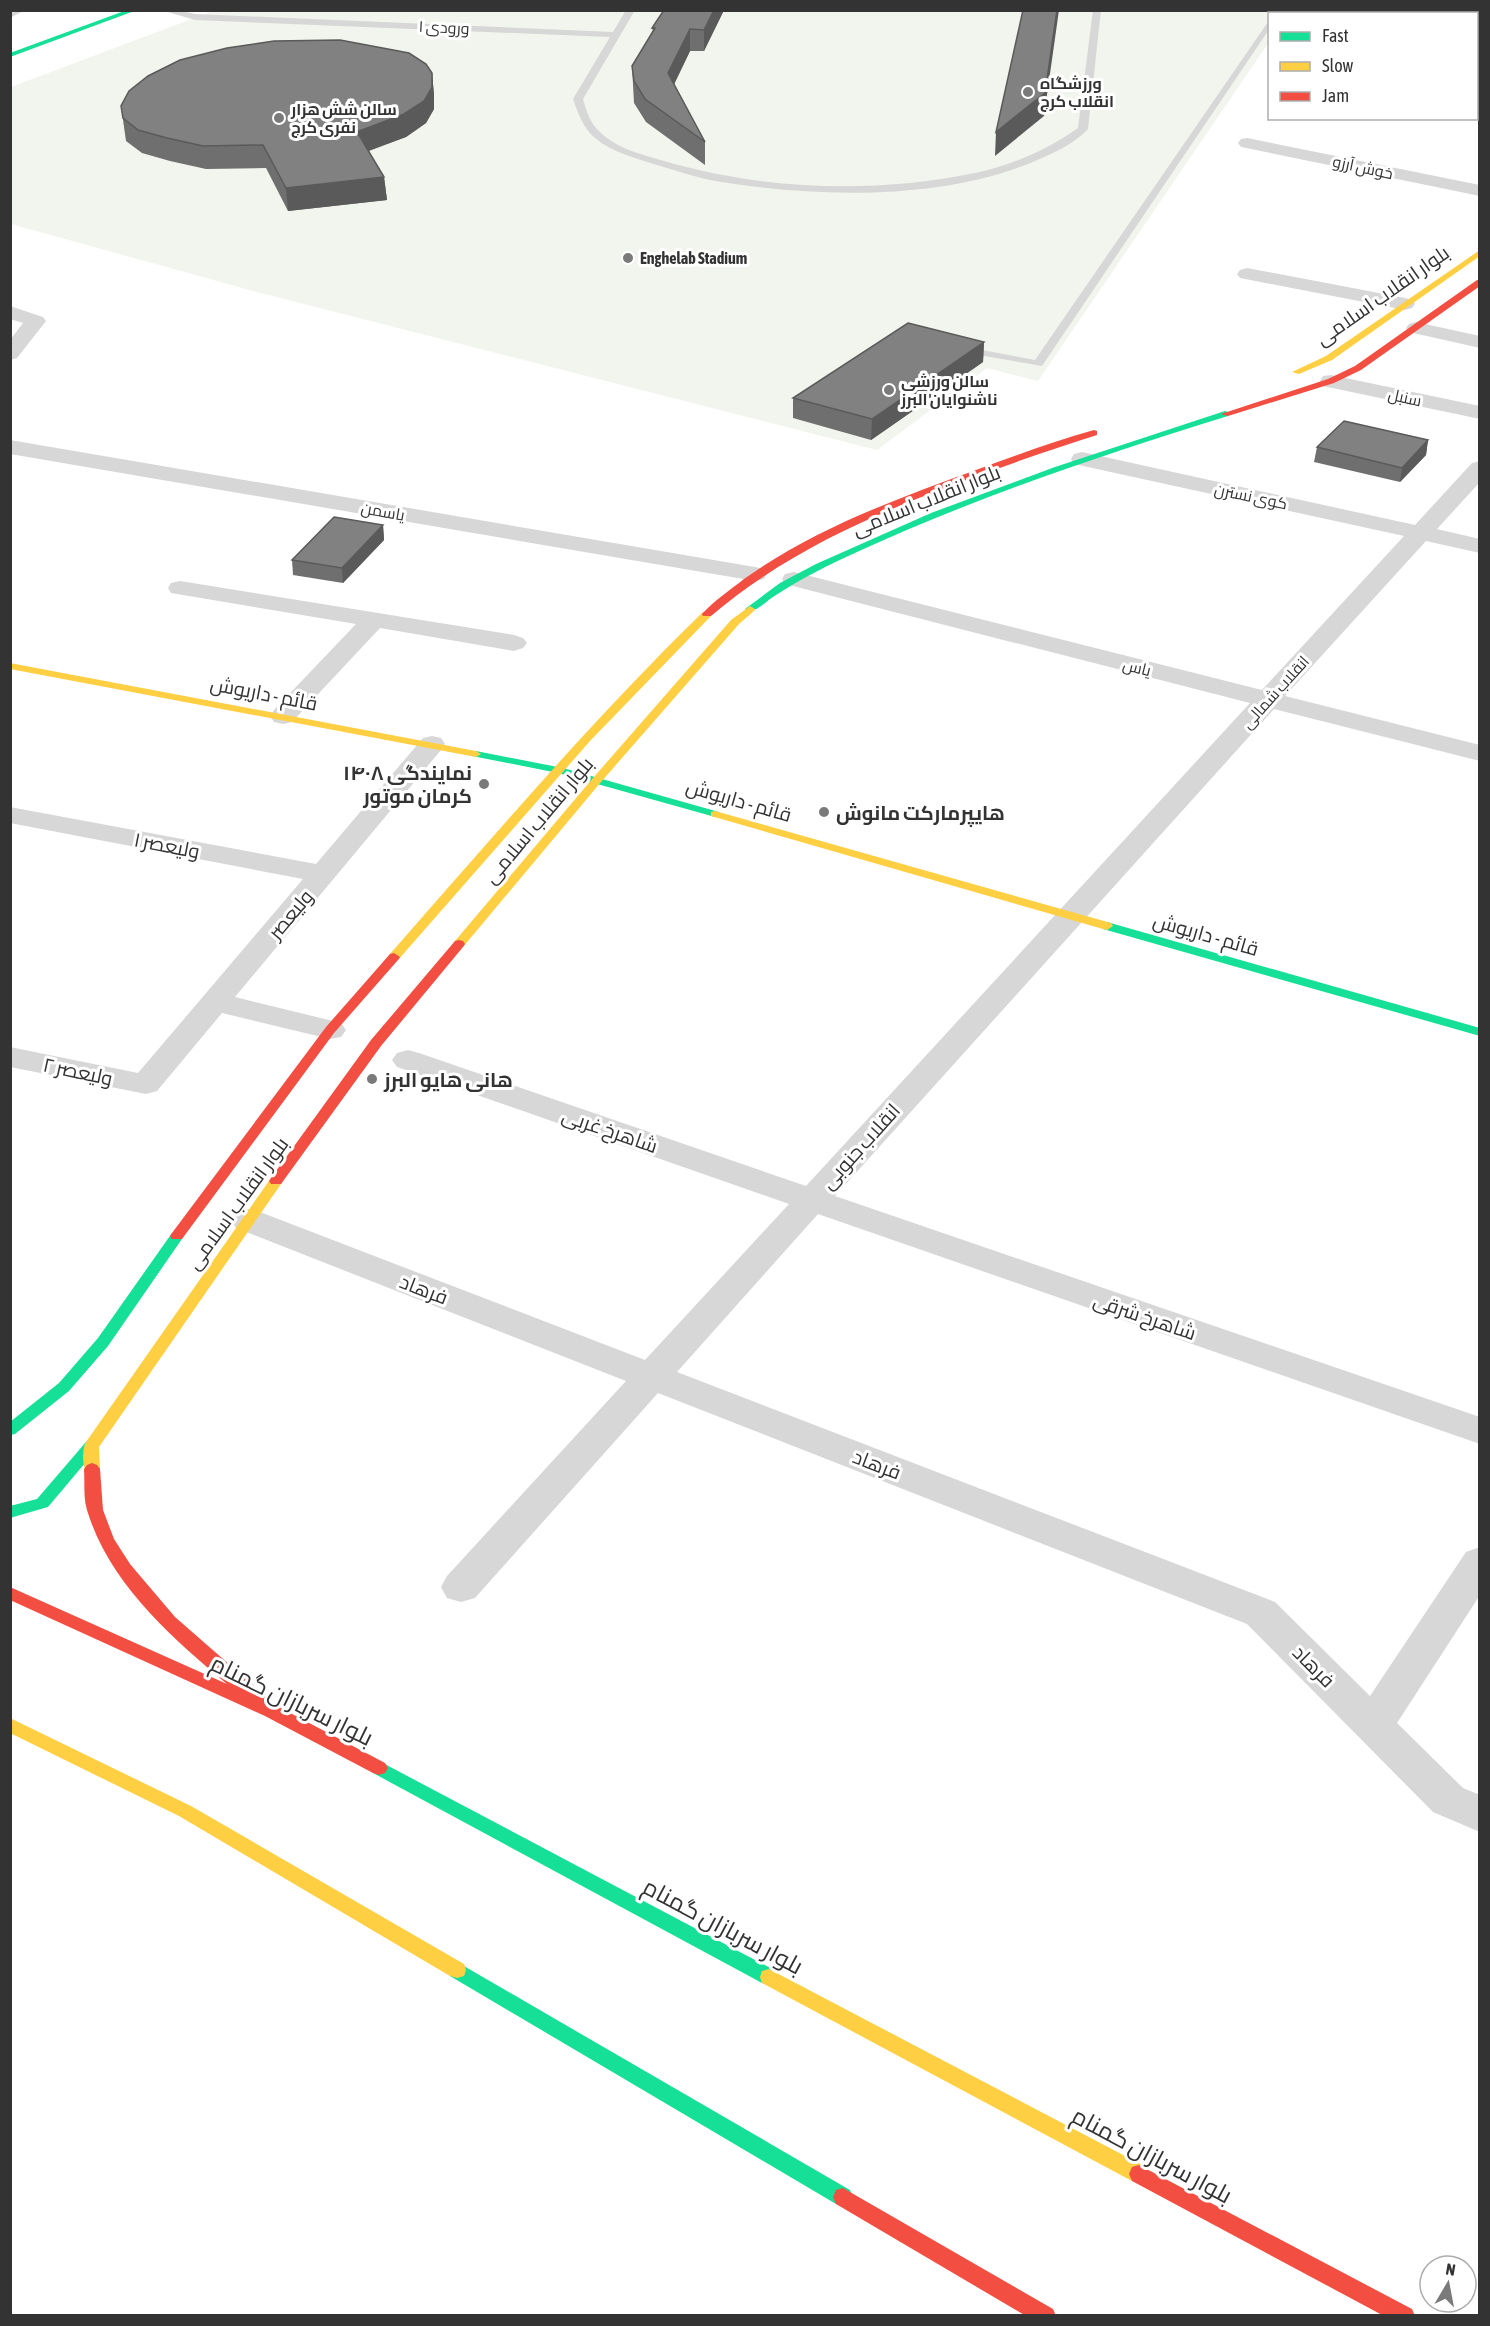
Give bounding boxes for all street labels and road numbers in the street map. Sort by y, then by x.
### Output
street label: ورودی ۱ [418,17,470,39]
street label: خوش آرزو [1331,152,1395,184]
street label: بلوار انقلاب اسلامی [1311,240,1454,351]
street label: سنبل [1386,385,1423,411]
street label: بلوار انقلاب اسلامی [849,460,1004,542]
street label: کوی نسترن [1213,480,1289,514]
street label: یاسمن [359,498,407,526]
street label: انقلاب شمالی [1238,652,1314,733]
street label: یاس [1121,655,1154,681]
street label: قائم - داریوش [208,671,319,718]
street label: بلوار انقلاب اسلامی [478,752,599,889]
street label: قائم - داریوش [683,774,794,829]
street label: ولیعصر ۱ [132,827,202,864]
street label: ولیعصر [262,885,318,945]
street label: قائم - داریوش [1150,908,1261,963]
street label: ولیعصر ۲ [41,1052,115,1091]
street label: انقلاب جنوبی [816,1099,906,1195]
street label: شاهرخ غربی [558,1103,661,1160]
street label: بلوار انقلاب اسلامی [181,1132,294,1275]
street label: فرهاد [396,1269,451,1310]
street label: شاهرخ شرقی [1090,1288,1199,1347]
street label: فرهاد [849,1444,904,1485]
street label: فرهاد [1288,1640,1340,1692]
street label: بلوار سربازان گمنام [205,1649,378,1754]
street label: بلوار سربازان گمنام [637,1872,808,1982]
street label: بلوار سربازان گمنام [1066,2101,1237,2211]

